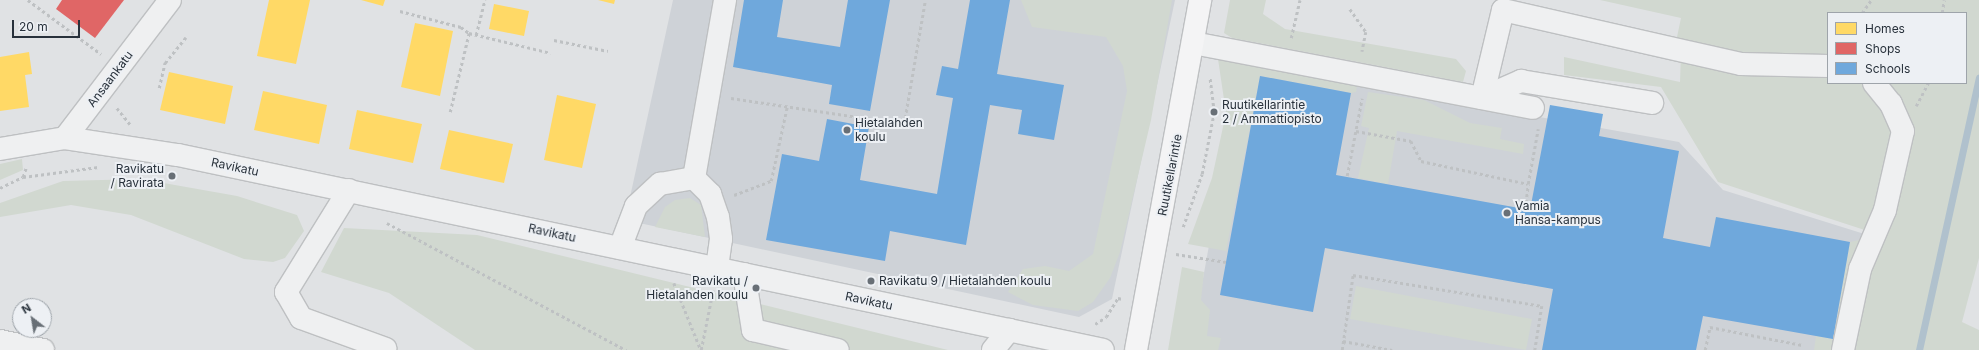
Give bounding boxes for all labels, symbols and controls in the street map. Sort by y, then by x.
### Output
scale bar [14,12,82,38]
legend [1827,12,1967,84]
text: 20 m [19,19,48,34]
text: Homes [1865,21,1905,36]
text: Shops [1865,41,1901,56]
street label: Ansaankatu [84,48,136,110]
text: Schools [1865,61,1910,76]
place label: Ruutikellarintie 2 / Ammattiopisto [1222,98,1322,126]
marker: Ruutikellarintie 2 / Ammattiopisto [1209,107,1219,117]
place label: Hietalahden koulu [855,116,923,144]
marker: Hietalahden koulu [842,125,852,135]
street label: Ruutikellarintie [1155,133,1185,217]
street label: Ravikatu [210,155,260,179]
place label: Ravikatu / Ravirata [110,162,164,190]
marker: Ravikatu / Ravirata [167,171,177,181]
place label: Vamia Hansa-kampus [1515,199,1601,227]
marker: Vamia Hansa-kampus [1502,208,1512,218]
street label: Ravikatu [527,221,577,245]
place label: Ravikatu / Hietalahden koulu [646,274,748,302]
place label: Ravikatu 9 / Hietalahden koulu [879,274,1051,288]
marker: Ravikatu 9 / Hietalahden koulu [866,276,876,286]
marker: Ravikatu / Hietalahden koulu [751,283,761,293]
street label: Ravikatu [844,289,894,313]
north arrow [12,298,52,338]
text: N [19,300,34,317]

